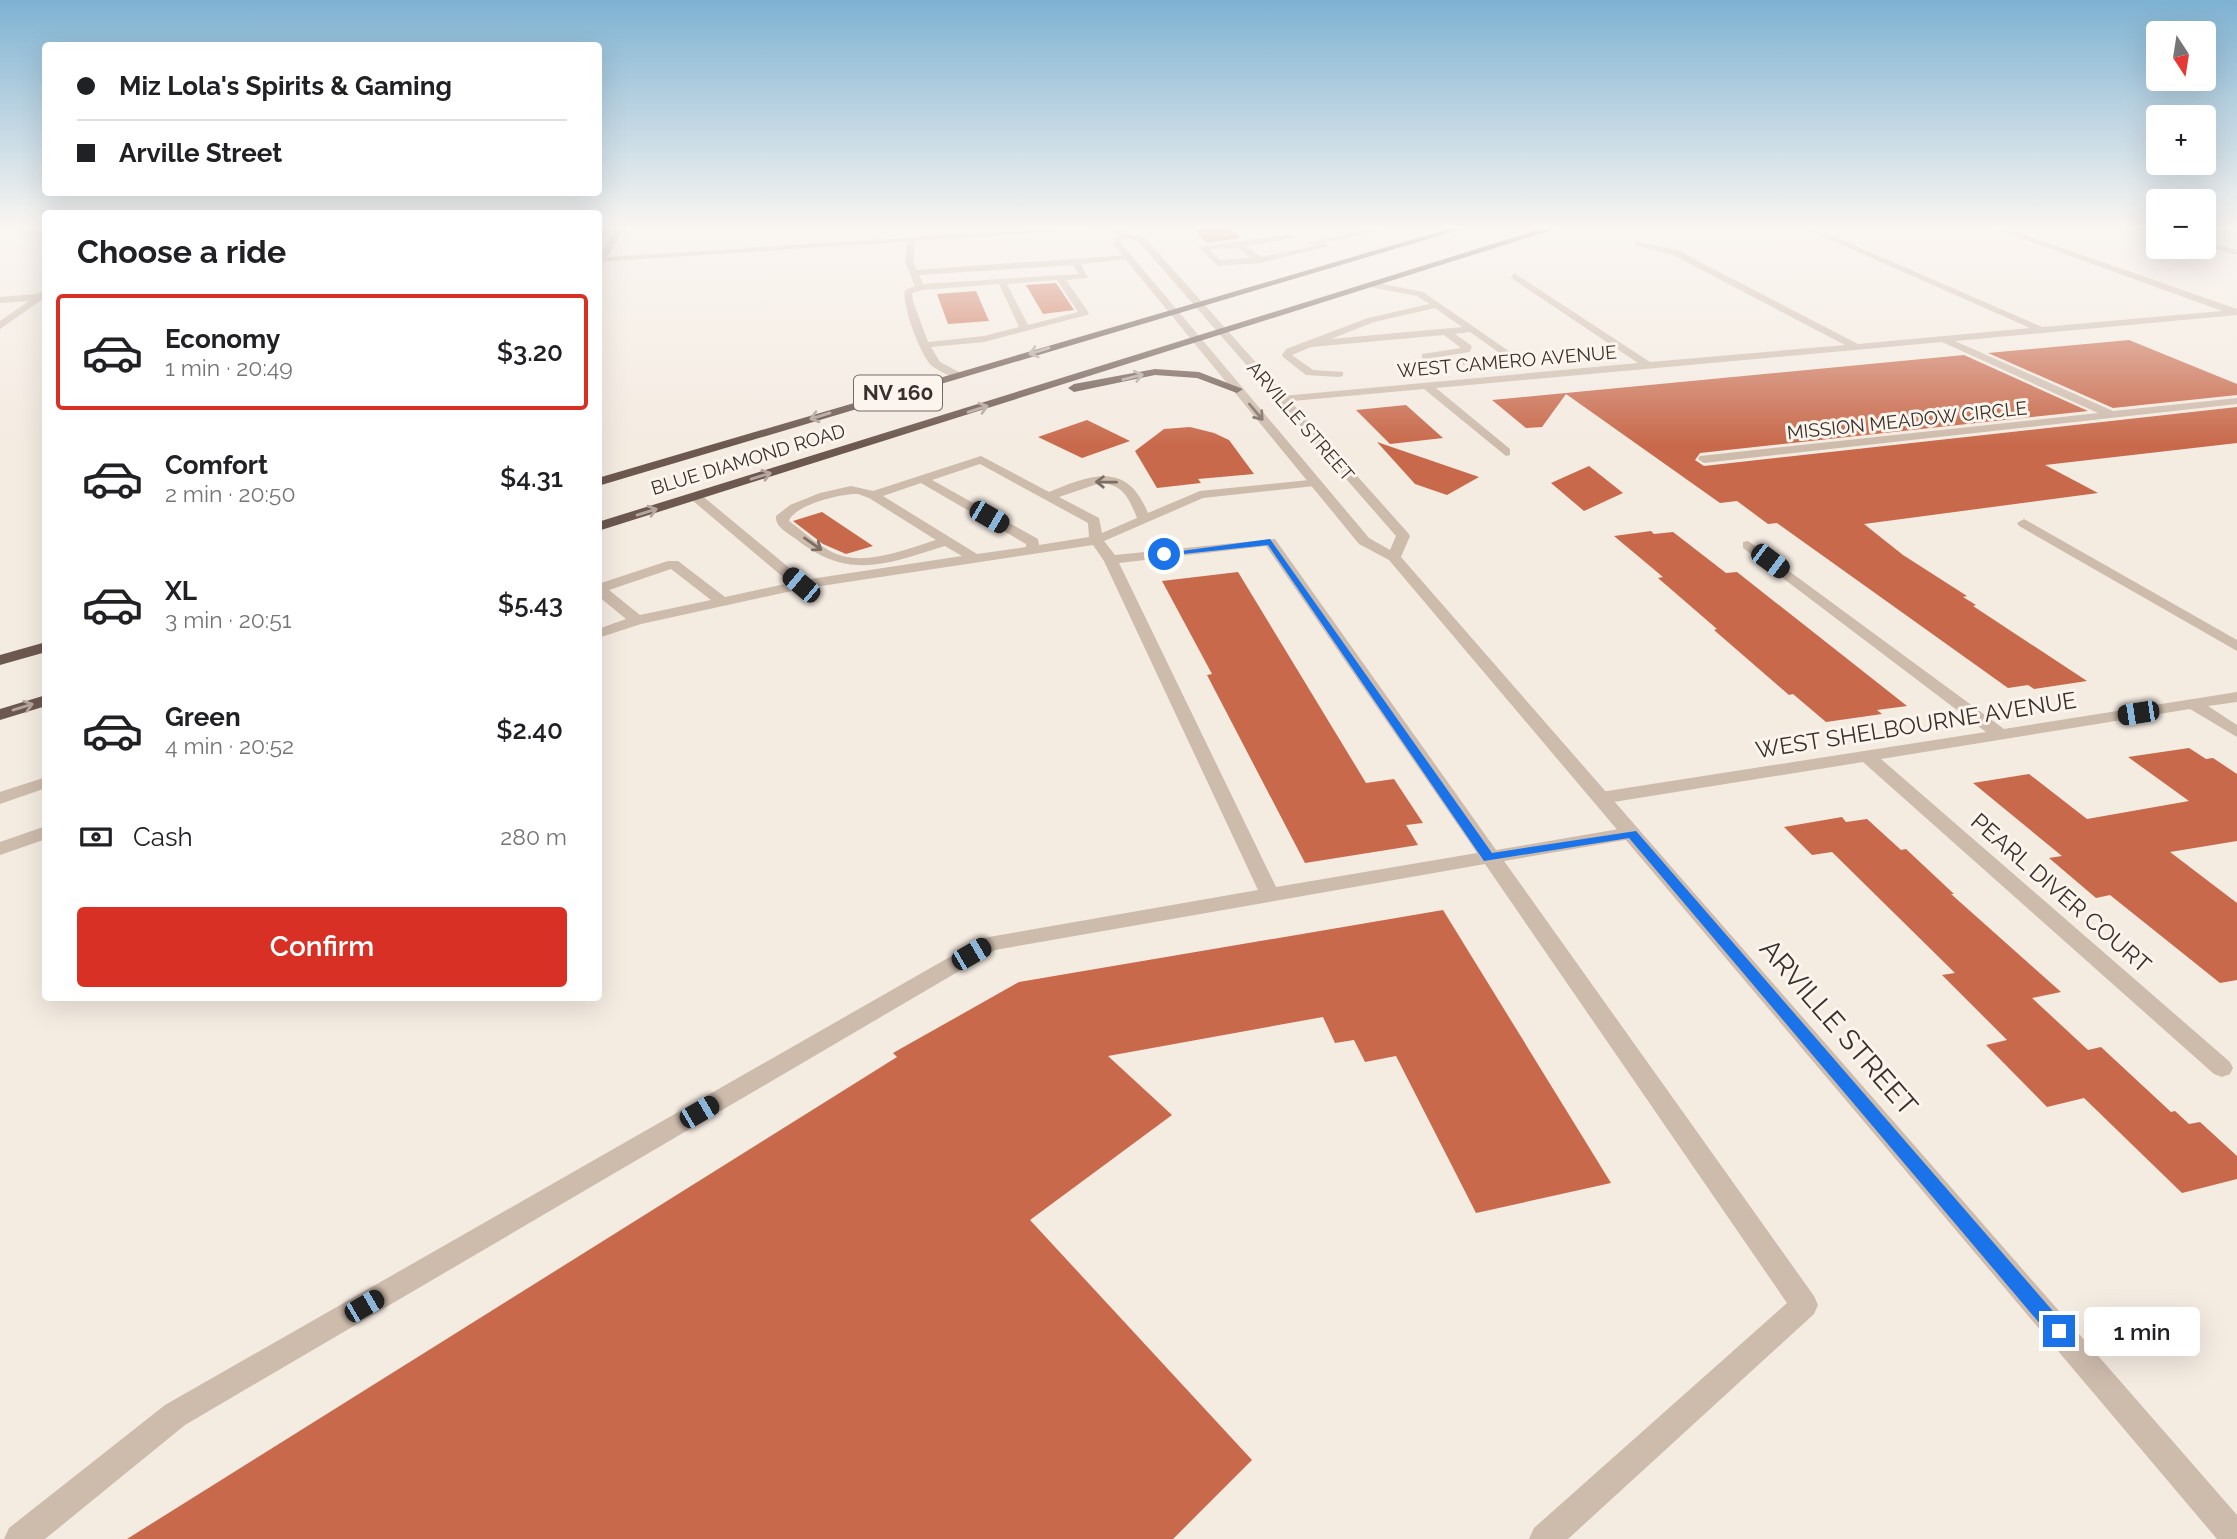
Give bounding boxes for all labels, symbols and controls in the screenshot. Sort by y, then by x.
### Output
north arrow [2146,21,2216,91]
map controls [2146,21,2216,259]
text: Miz Lola's Spirits & Gaming [119,71,452,101]
button: + [2146,105,2216,175]
text: Arville Street [119,138,282,168]
button: − [2146,189,2216,259]
text: Choose a ride [77,233,286,270]
icon: car [81,321,144,384]
text: Economy [165,324,280,354]
text: $3.20 [497,337,563,367]
street label: WEST CAMERO AVENUE [1396,340,1618,382]
one-way arrow [1028,346,1050,359]
text: 1 min · 20:49 [165,354,293,381]
street label: ARVILLE STREET [1243,357,1359,486]
one-way arrow [1121,370,1144,383]
road number: NV 160 [854,376,942,410]
street label: MISSION MEADOW CIRCLE [1786,396,2028,444]
one-way arrow [967,401,989,414]
one-way arrow [1248,402,1264,420]
one-way arrow [810,410,832,423]
street label: BLUE DIAMOND ROAD [648,419,848,499]
icon: car [81,447,144,510]
text: Comfort [165,450,268,480]
text: $4.31 [500,463,563,493]
one-way arrow [750,469,772,482]
one-way arrow [1094,475,1117,488]
text: 2 min · 20:50 [165,480,295,507]
car [966,497,1013,537]
one-way arrow [636,505,658,517]
one-way arrow [803,537,822,551]
route start [1148,538,1180,570]
car [1747,540,1794,582]
car [779,563,824,607]
icon: car [81,573,144,636]
text: XL [165,576,197,606]
text: $5.43 [498,589,563,619]
text: 3 min · 20:51 [165,606,292,633]
street label: WEST SHELBOURNE AVENUE [1754,686,2078,763]
icon: car [81,699,144,762]
car [2116,699,2161,727]
one-way arrow [11,700,33,713]
text: Green [165,702,241,732]
text: $2.40 [496,715,563,745]
text: 4 min · 20:52 [165,732,294,759]
street label: PEARL DIVER COURT [1966,807,2157,978]
icon: cash [77,818,115,856]
text: Cash [133,822,193,852]
text: 280 m [500,823,567,850]
button: Confirm [77,907,567,987]
street label: ARVILLE STREET [1753,932,1924,1122]
car [948,934,995,974]
car [676,1092,723,1132]
car [341,1286,388,1326]
callout: 1 min [2084,1306,2199,1356]
route end [2043,1315,2075,1347]
text: 1 min [2113,1318,2171,1345]

